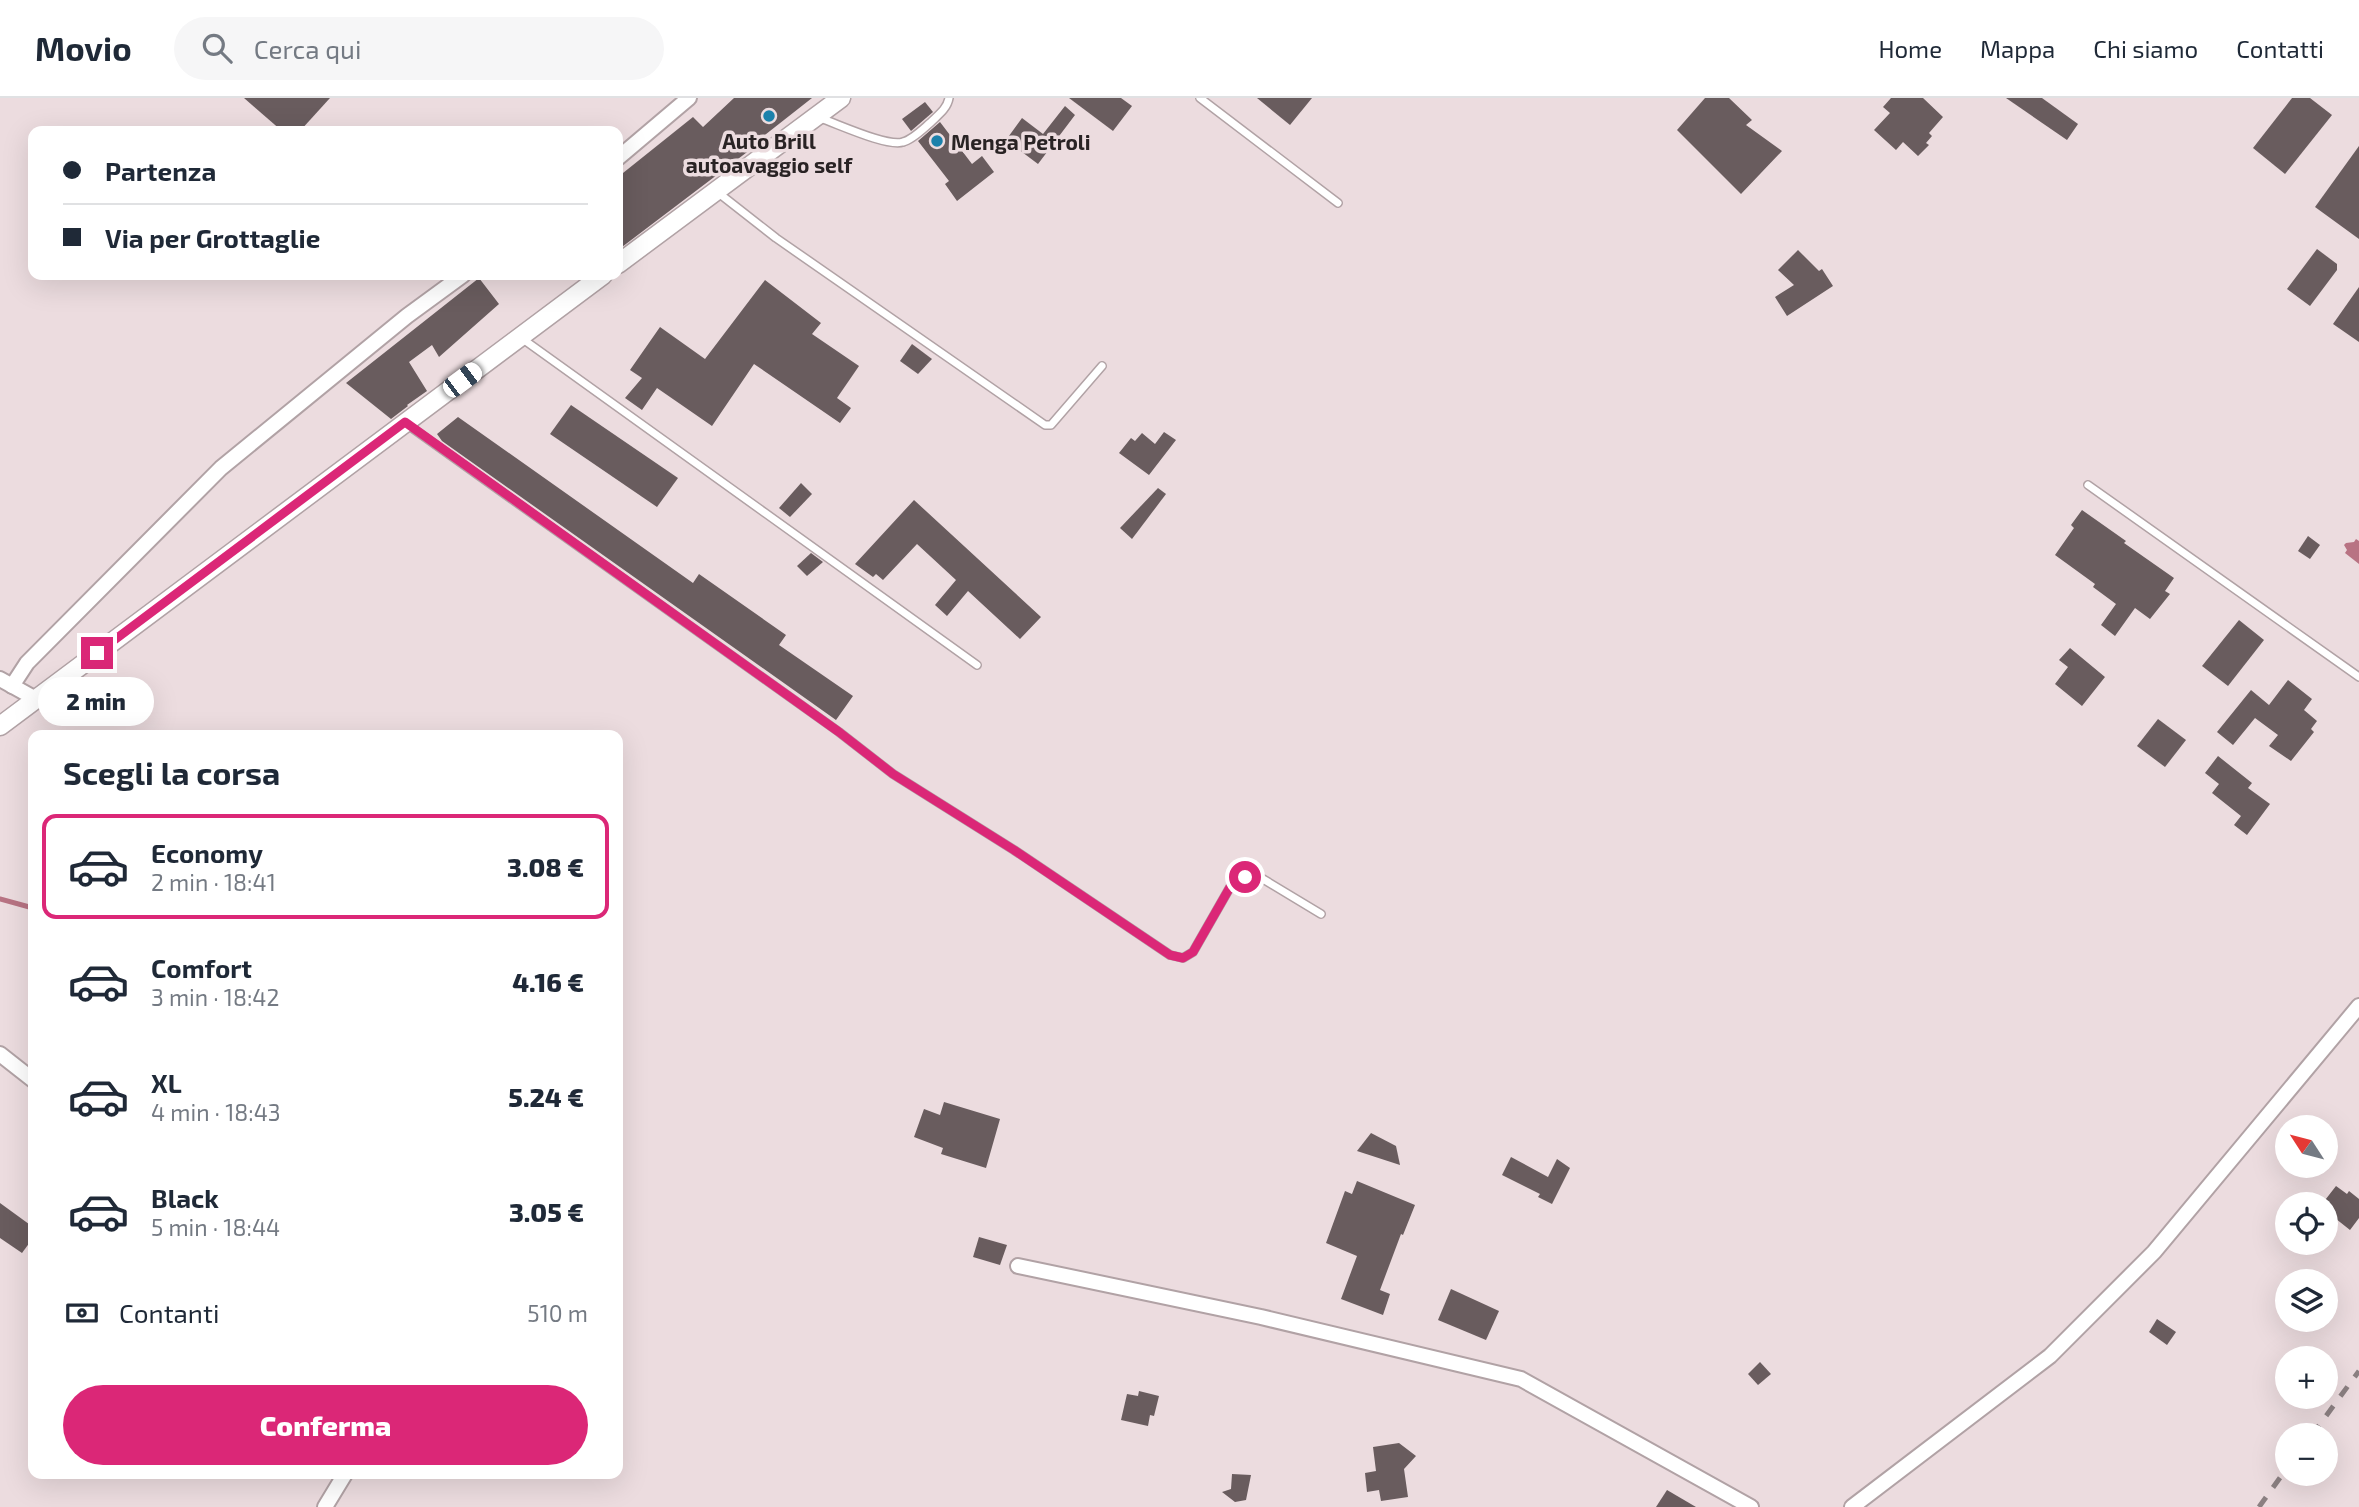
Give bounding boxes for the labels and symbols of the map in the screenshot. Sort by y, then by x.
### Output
marker: Auto Brill autoavaggio self [761,108,777,124]
place label: Auto Brill autoavaggio self [686,128,853,177]
place label: Menga Petroli [951,129,1091,154]
marker: Menga Petroli [929,133,945,149]
car [439,359,486,401]
route end [81,637,113,669]
callout: 2 min [39,678,155,726]
route start [1229,861,1261,893]
north arrow [2275,1115,2338,1178]

